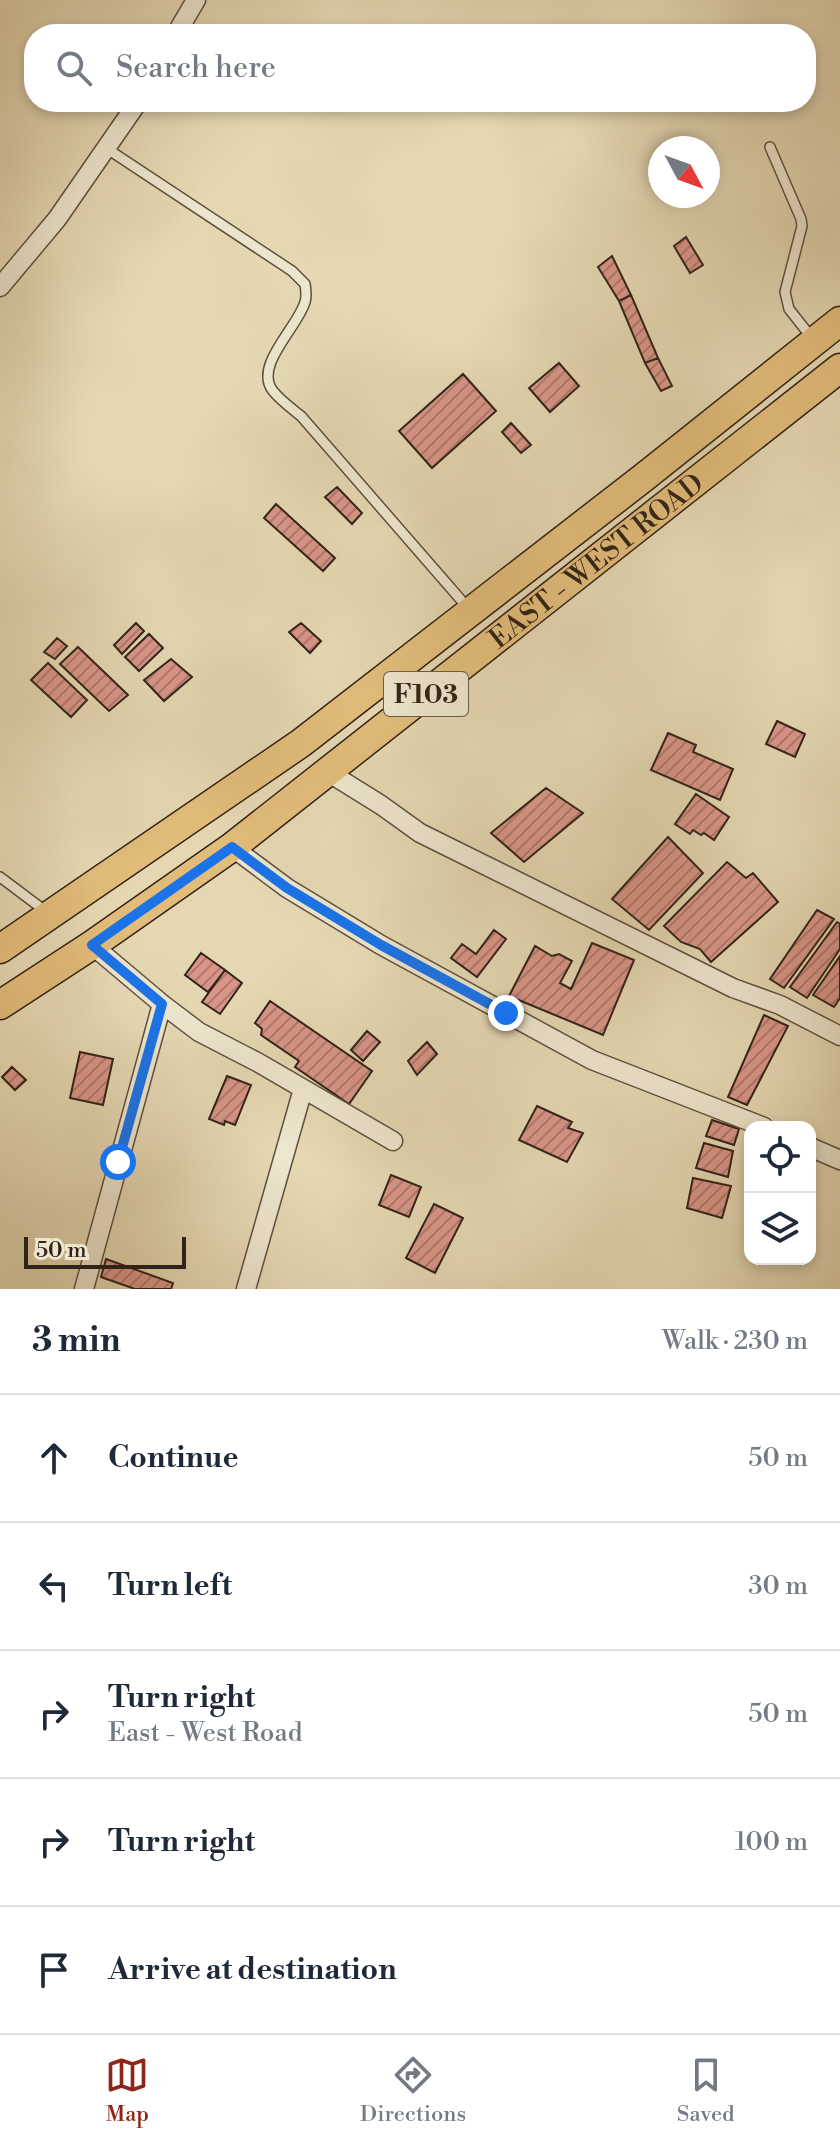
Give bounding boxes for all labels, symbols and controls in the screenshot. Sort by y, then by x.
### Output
search box [24,24,816,112]
icon: search [52,46,96,90]
text: Search here [116,49,276,87]
north arrow [648,136,720,208]
street label: EAST - WEST ROAD [483,466,711,657]
road number: F103 [384,672,468,716]
route end [488,995,524,1031]
map controls [744,1121,816,1265]
button: locate [744,1121,816,1193]
route start [100,1144,136,1180]
button: layers [744,1193,816,1265]
scale bar [24,1233,186,1269]
text: 50 m [36,1237,87,1264]
text: 3 min [32,1320,121,1362]
text: Walk · 230 m [662,1325,808,1357]
icon: ahead [32,1436,76,1480]
text: Continue [108,1439,239,1477]
text: 50 m [748,1442,808,1474]
icon: left [32,1564,76,1608]
text: Turn left [108,1567,232,1605]
text: 30 m [748,1570,808,1602]
text: Turn right [108,1679,255,1717]
icon: right [32,1692,76,1736]
text: 50 m [748,1698,808,1730]
text: East - West Road [108,1717,302,1749]
icon: right [32,1820,76,1864]
text: Turn right [108,1823,255,1861]
text: 100 m [735,1826,808,1858]
icon: arrive [32,1948,76,1992]
text: Arrive at destination [108,1951,397,1989]
tab: Map [105,2053,149,2128]
tab: Directions [360,2053,466,2128]
tab: Saved [677,2053,735,2128]

